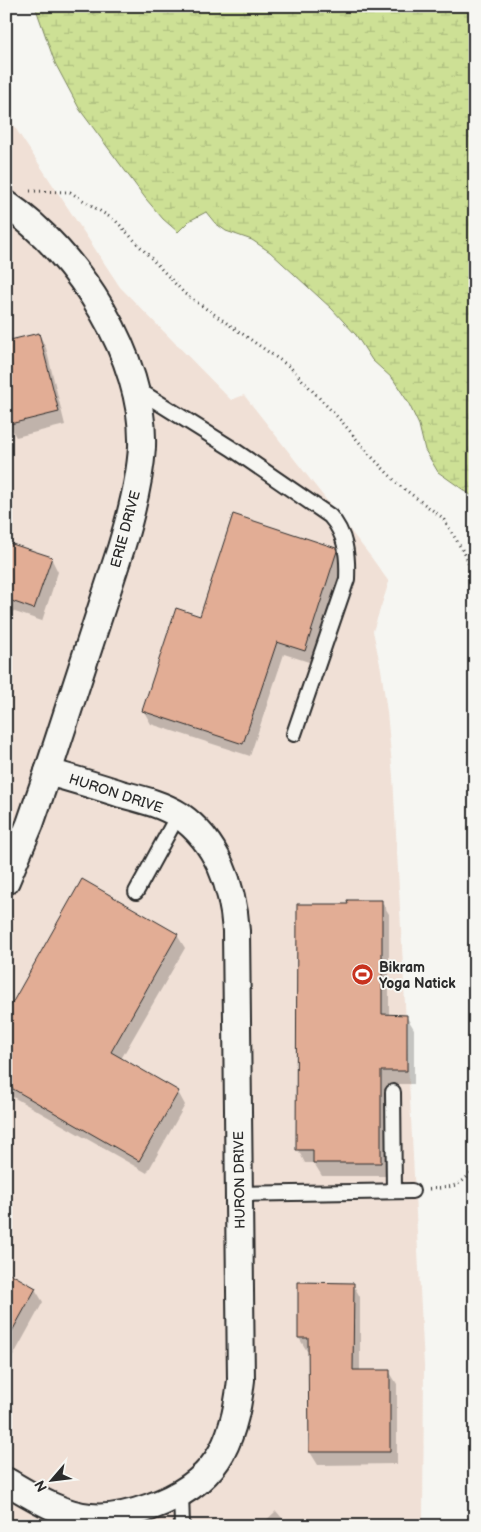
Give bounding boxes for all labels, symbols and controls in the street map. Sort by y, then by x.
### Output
street label: ERIE DRIVE [107,489,144,569]
street label: HURON DRIVE [67,770,165,817]
place label: Bikram Yoga Natick [379,959,456,992]
sports icon: Bikram Yoga Natick [351,963,375,987]
street label: HURON DRIVE [230,1131,249,1229]
north arrow [28,1454,78,1504]
text: N [31,1477,51,1495]

